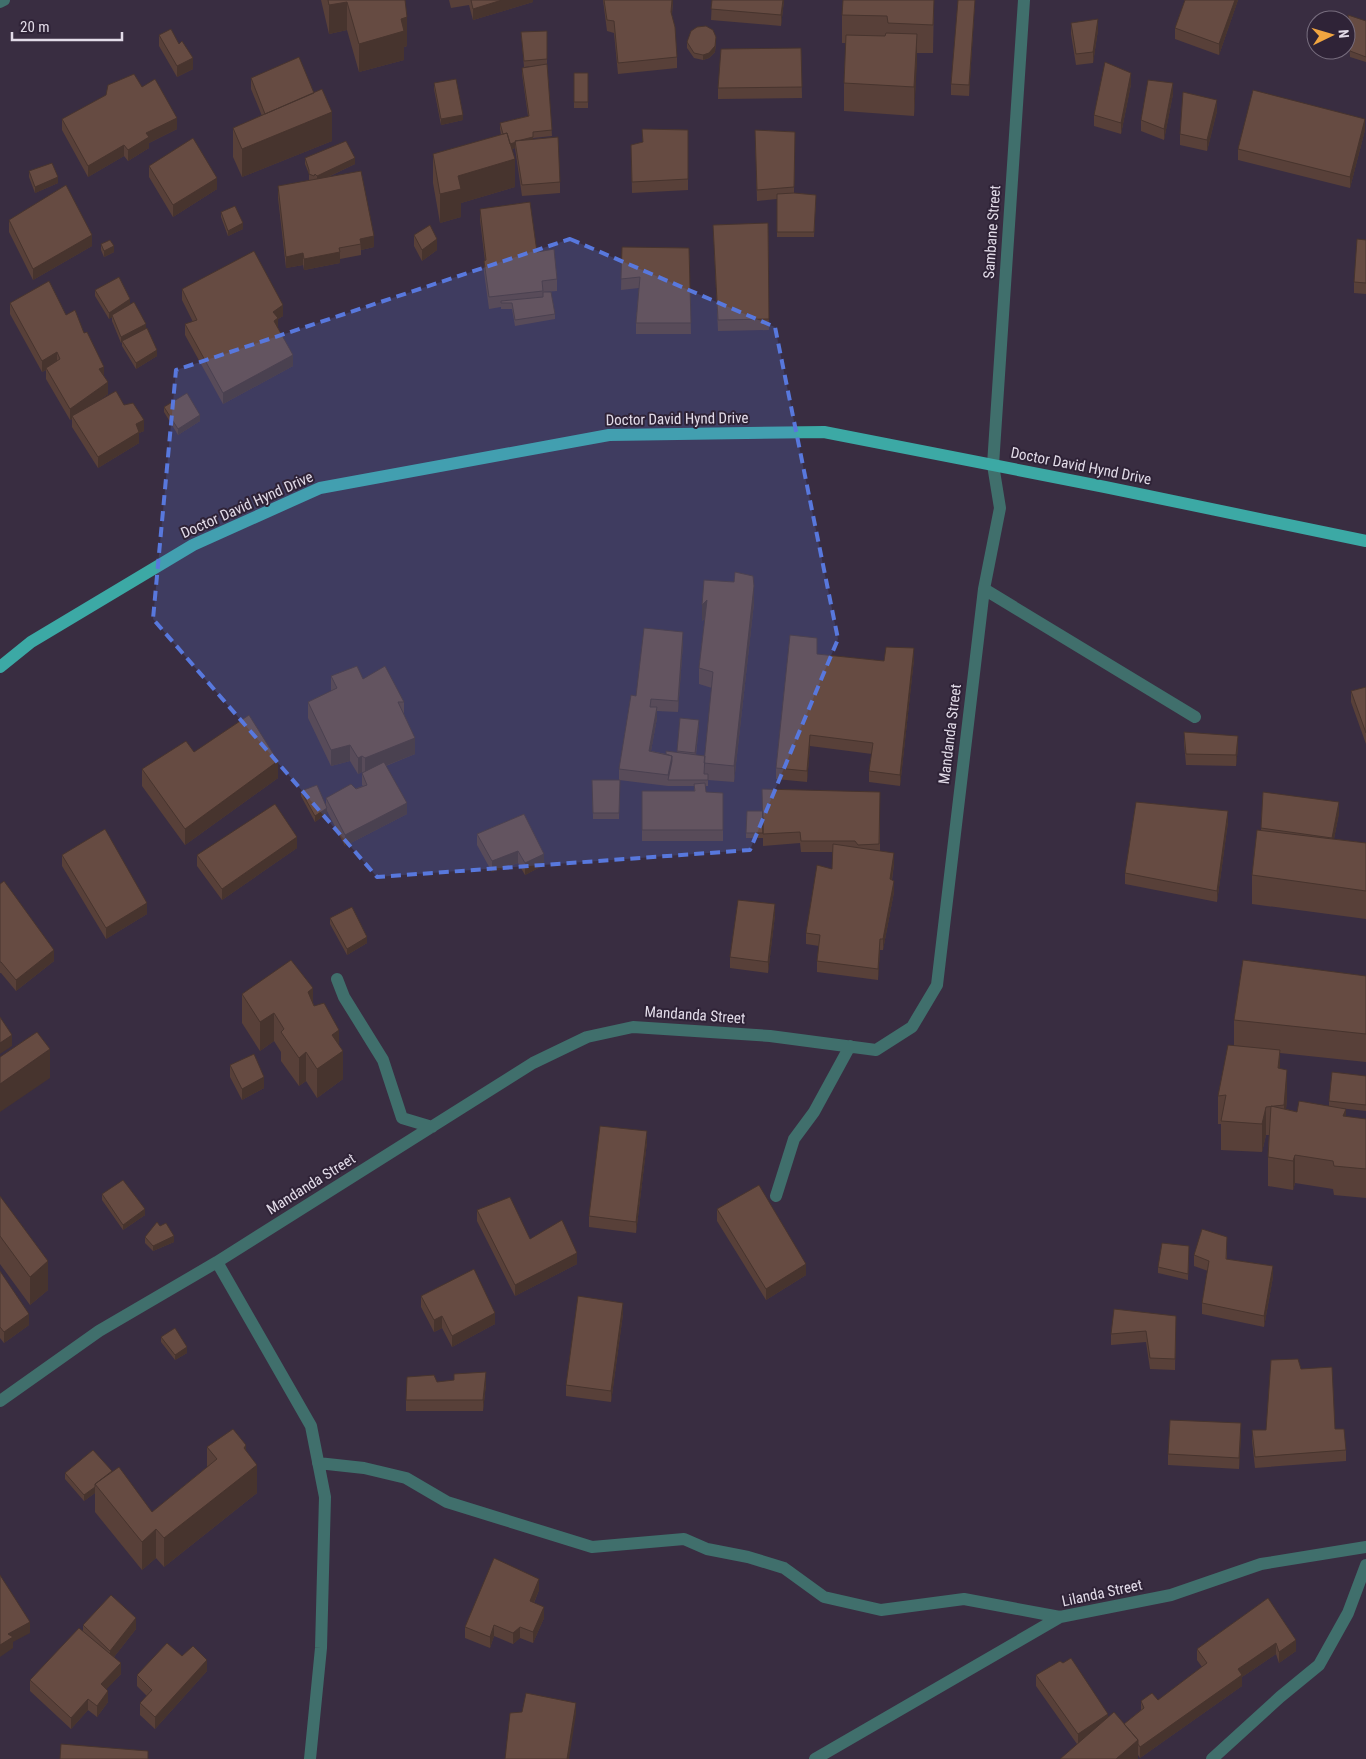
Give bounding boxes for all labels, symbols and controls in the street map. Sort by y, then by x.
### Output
scale bar [12,10,122,42]
north arrow [1306,10,1356,60]
text: 20 m [20,18,50,36]
text: N [1336,29,1352,39]
street label: Sambane Street [980,185,1004,279]
street label: Doctor David Hynd Drive [605,409,749,429]
street label: Doctor David Hynd Drive [1009,444,1153,488]
street label: Doctor David Hynd Drive [178,468,316,542]
street label: Mandanda Street [935,683,965,785]
street label: Mandanda Street [644,1003,746,1027]
street label: Mandanda Street [263,1150,359,1218]
street label: Lilanda Street [1060,1576,1144,1610]

